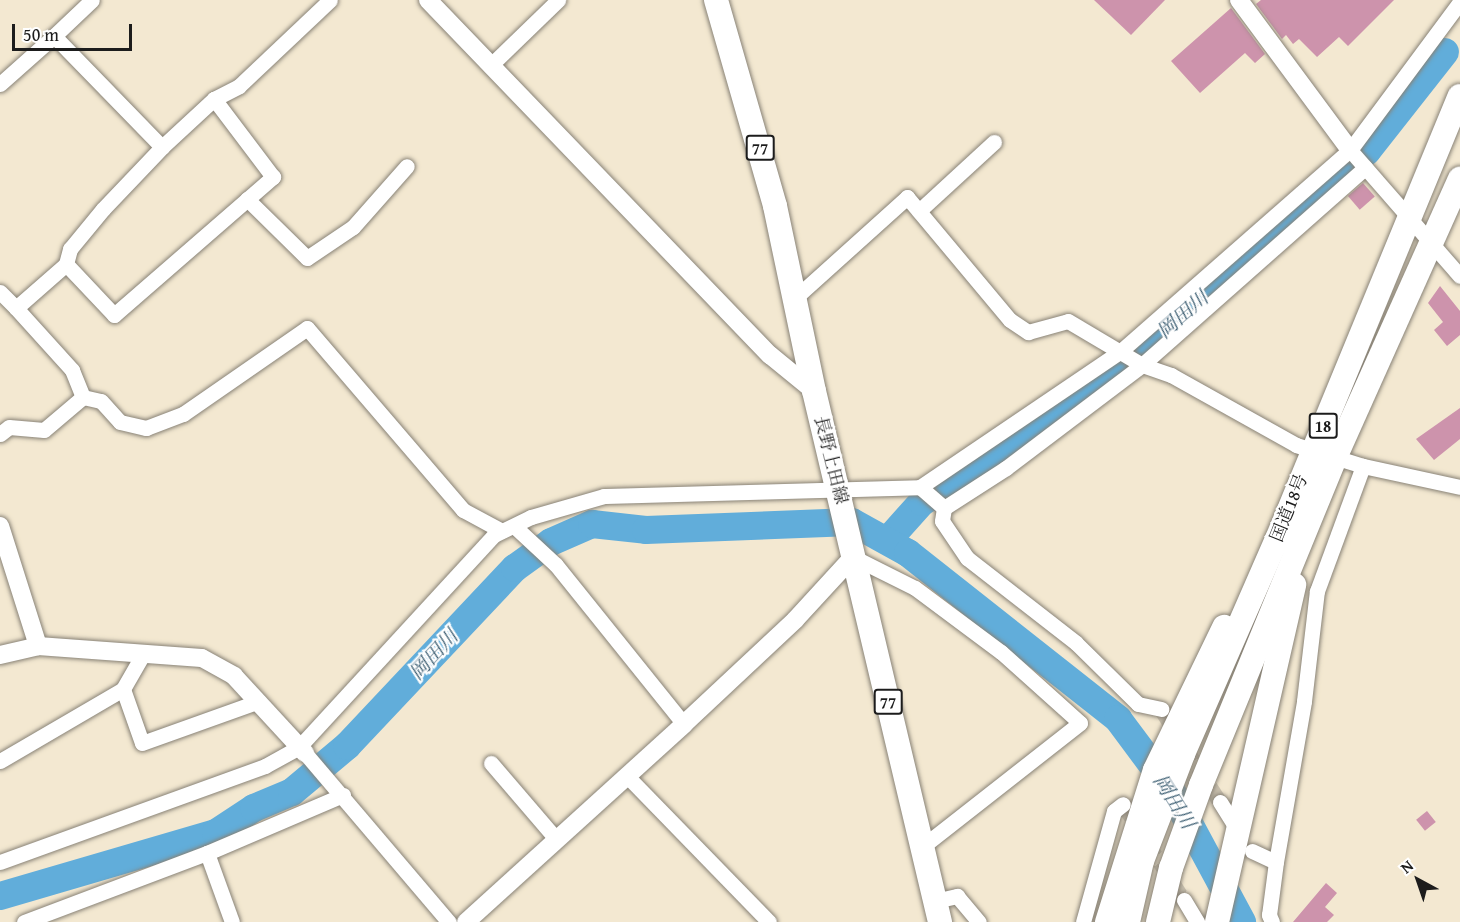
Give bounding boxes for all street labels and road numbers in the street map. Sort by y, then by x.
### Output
road number: 77 [745,135,775,161]
road number: 18 [1308,413,1338,439]
street label: 長野上田線 [810,414,852,506]
street label: 国道18号 [1266,471,1312,545]
road number: 77 [873,689,903,715]

